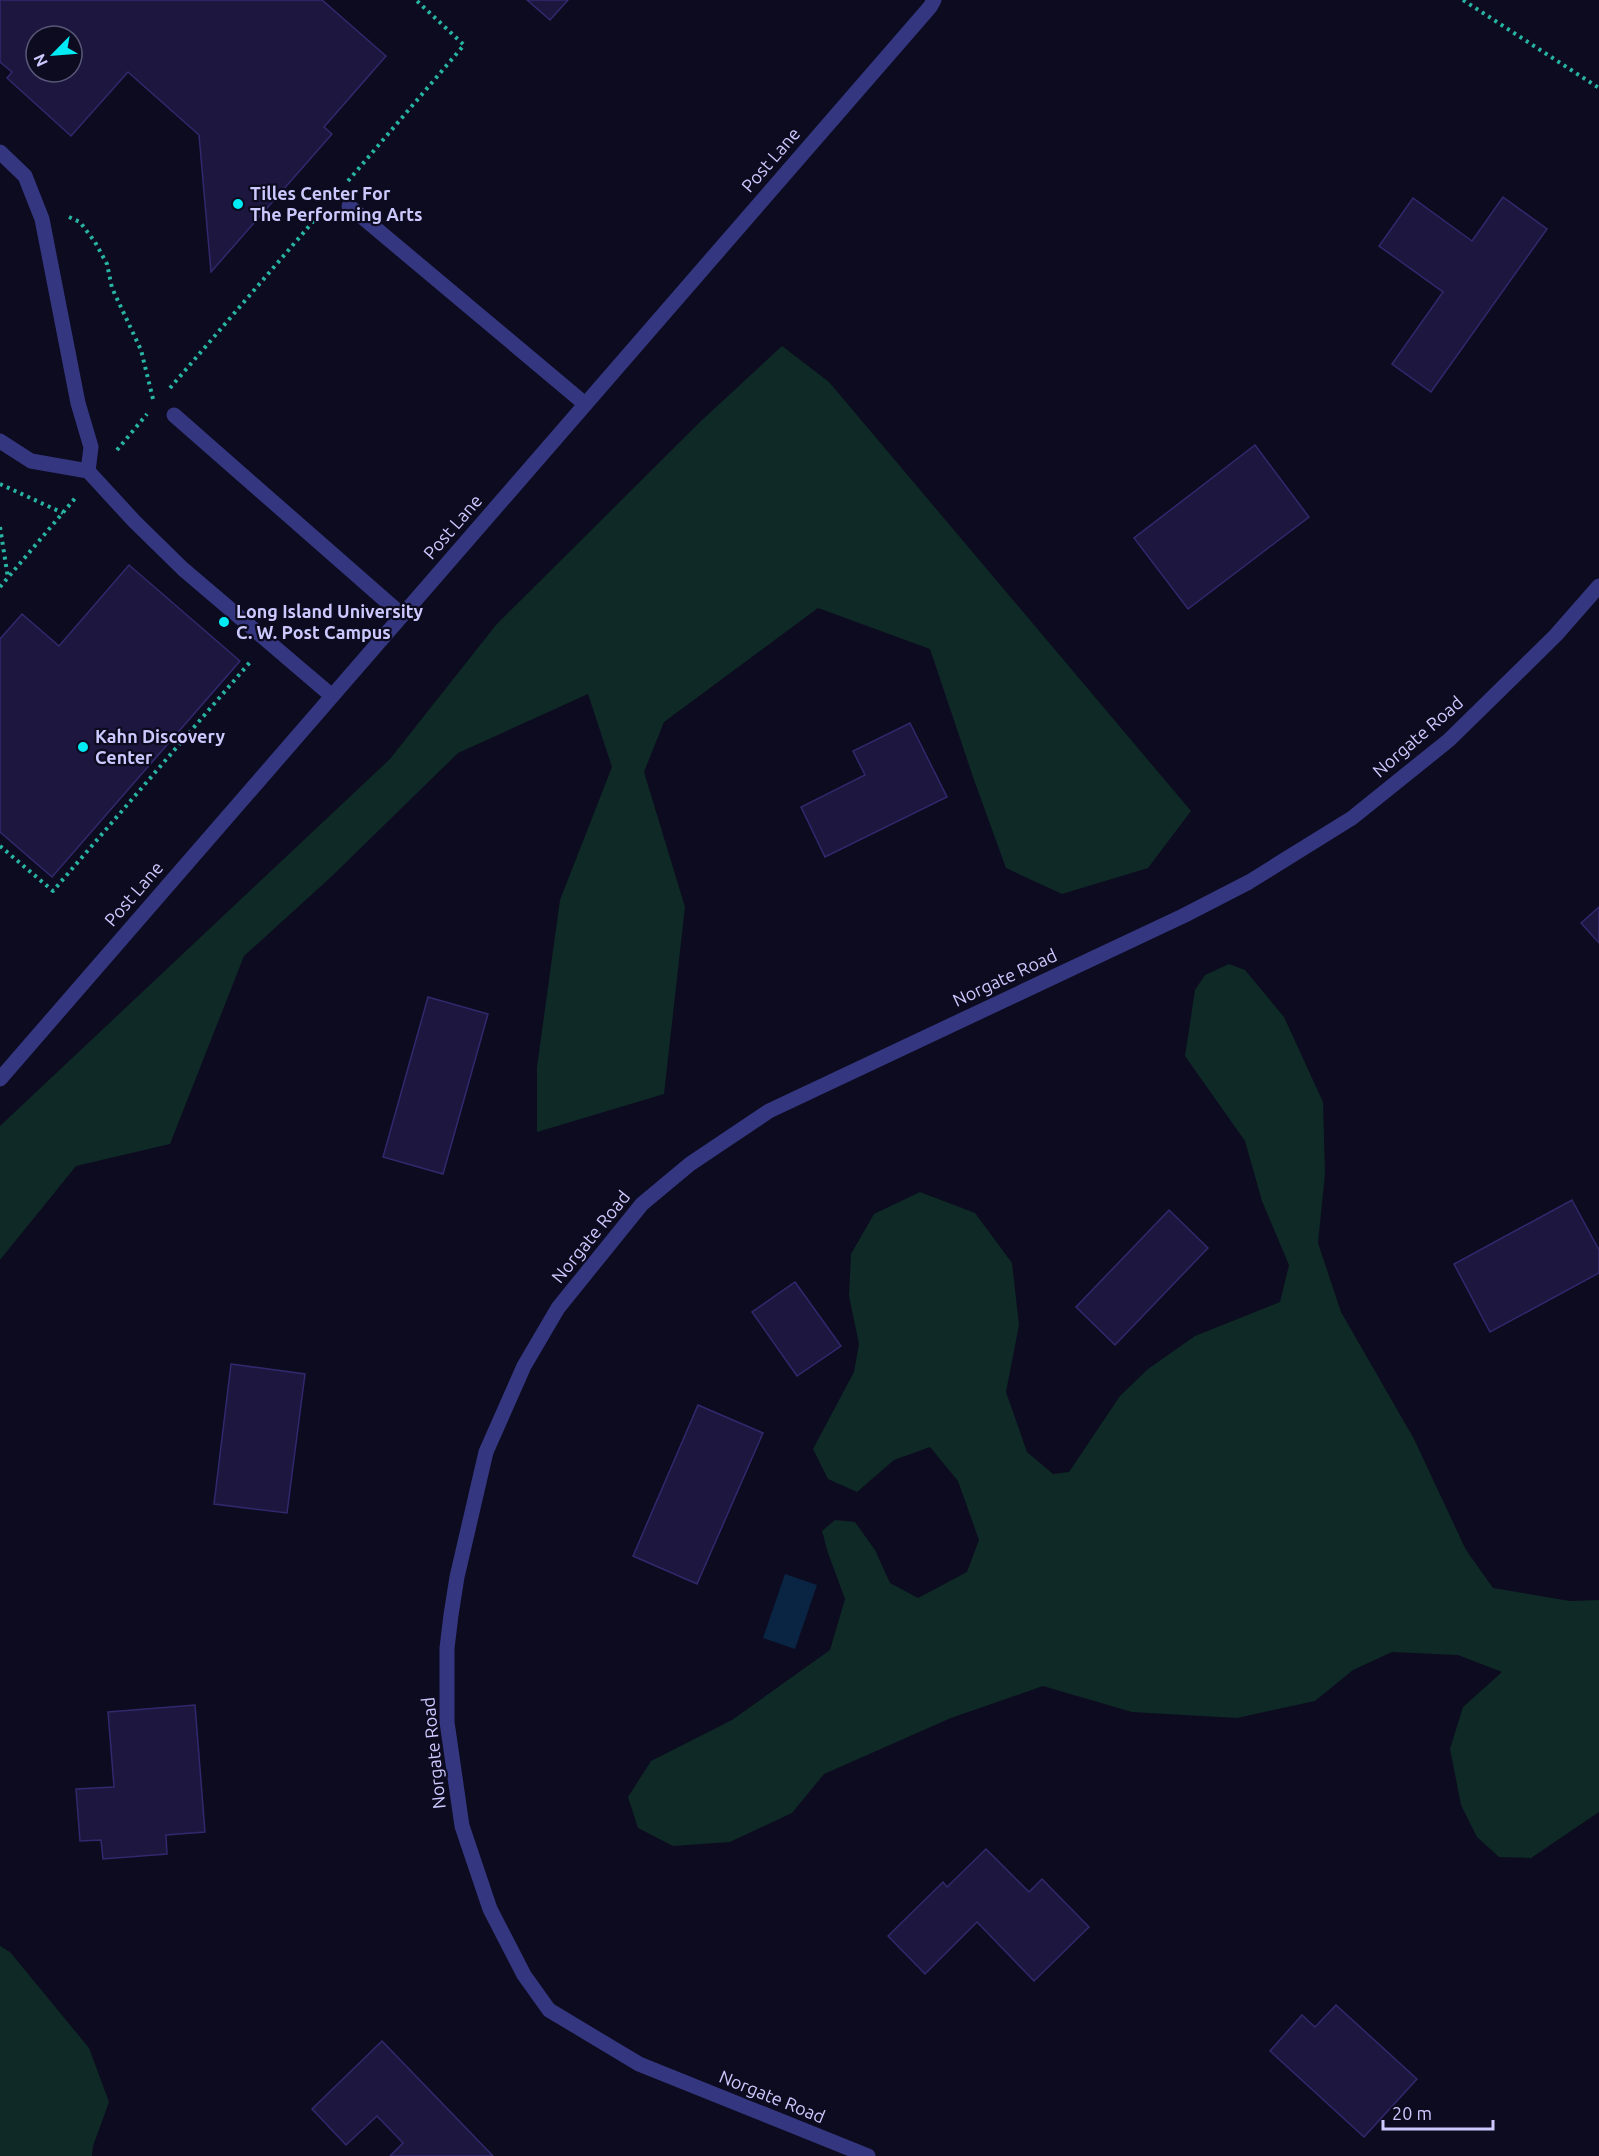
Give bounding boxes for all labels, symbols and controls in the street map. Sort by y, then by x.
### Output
north arrow [24,24,84,84]
text: N [30,51,51,70]
street label: Post Lane [737,123,804,196]
place label: Tilles Center For The Performing Arts [250,183,423,224]
marker: Tilles Center For The Performing Arts [231,197,245,211]
street label: Post Lane [419,490,486,563]
place label: Long Island University C. W. Post Campus [236,601,424,642]
marker: Long Island University C. W. Post Campus [217,615,231,629]
street label: Norgate Road [1368,692,1466,781]
place label: Kahn Discovery Center [95,726,225,767]
marker: Kahn Discovery Center [76,740,90,754]
street label: Post Lane [100,857,167,930]
street label: Norgate Road [949,944,1060,1010]
street label: Norgate Road [547,1186,633,1286]
street label: Norgate Road [417,1696,449,1810]
street label: Norgate Road [717,2066,828,2126]
scale bar [1383,2093,1492,2131]
text: 20 m [1392,2103,1432,2123]

